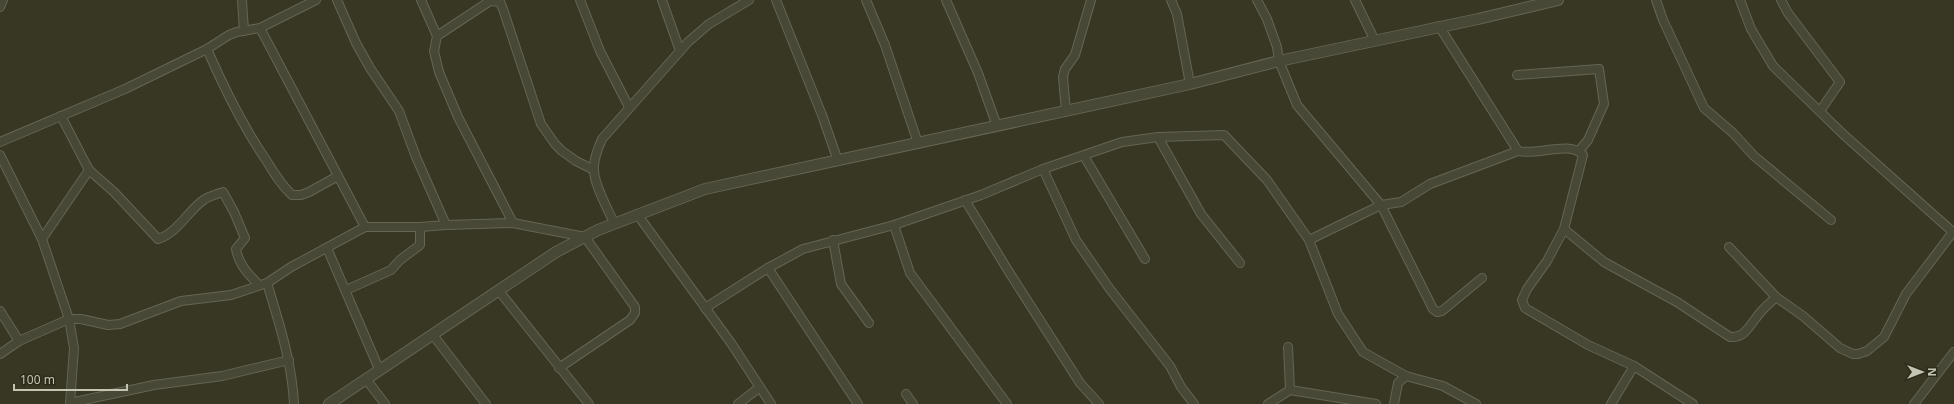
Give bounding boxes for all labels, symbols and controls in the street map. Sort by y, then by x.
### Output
north arrow [1902,352,1942,392]
scale bar [14,366,127,392]
text: N [1925,368,1940,376]
text: 100 m [20,371,55,388]

